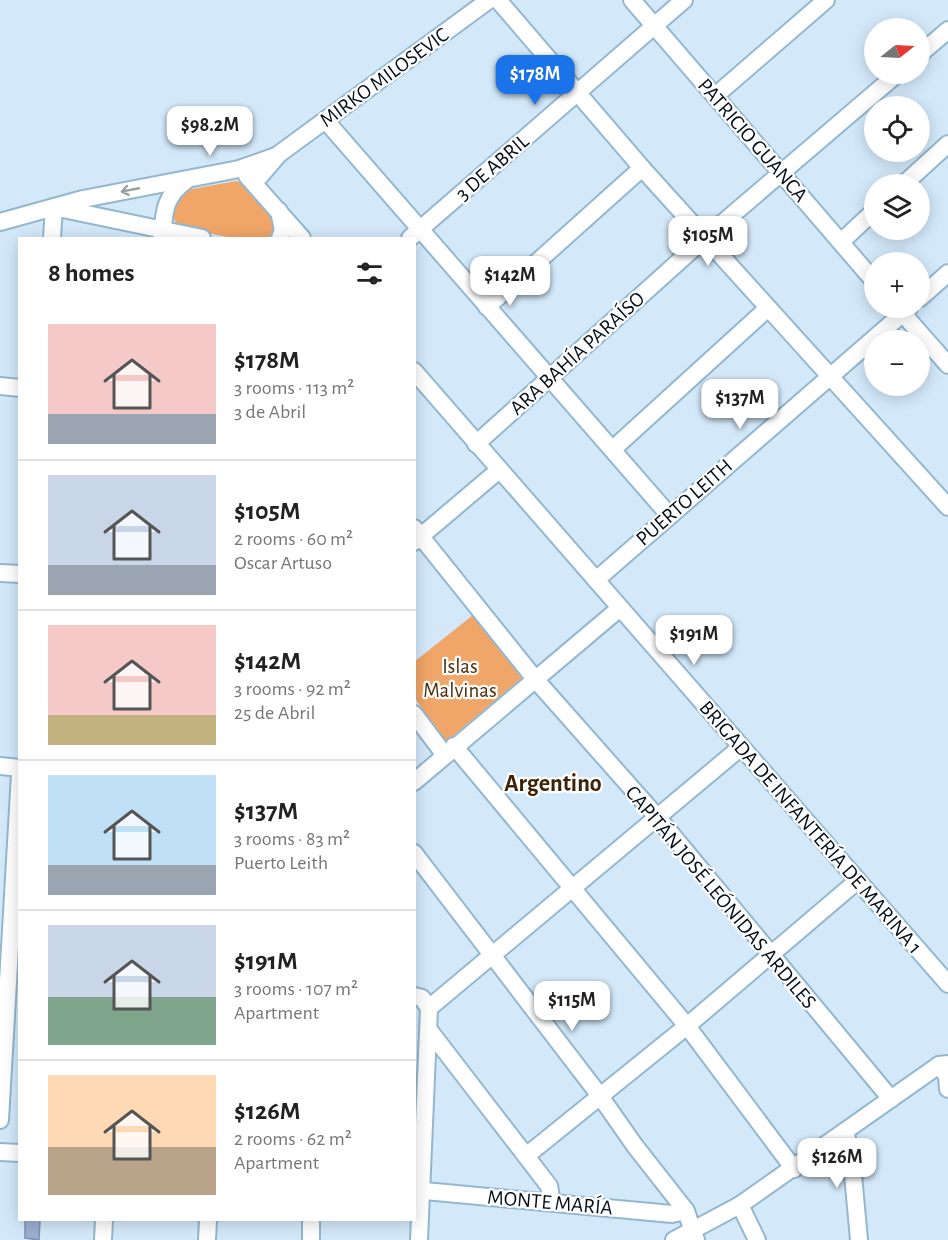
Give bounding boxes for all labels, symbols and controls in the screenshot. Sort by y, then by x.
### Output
north arrow [864,18,930,84]
map controls [864,18,930,396]
street label: MIRKO MILOSEVIC [316,24,453,131]
pin: $178M [493,55,577,106]
text: $178M [510,64,560,84]
street label: PATRICIO GUANCA [694,75,812,206]
button: locate [864,96,930,162]
pin: $98.2M [161,106,259,157]
text: $98.2M [181,115,239,135]
street label: 3 DE ABRIL [452,130,533,204]
button: layers [864,174,930,240]
one-way arrow [121,185,140,196]
pin: $105M [666,216,750,267]
text: $105M [682,225,734,245]
button: + [864,252,930,318]
pin: $142M [468,256,552,307]
icon: filters [353,257,386,290]
text: 8 homes [48,260,135,286]
text: $142M [484,265,536,285]
street label: ARA BAHÍA PARAÍSO [505,286,649,419]
button: − [864,330,930,396]
text: $178M [234,347,300,373]
icon: home [96,348,168,420]
text: 3 rooms · 113 m² [234,378,354,398]
pin: $137M [698,379,782,430]
text: $137M [715,388,765,408]
text: 3 de Abril [234,402,306,422]
street label: PUERTO LEITH [632,455,737,550]
text: $105M [234,498,301,524]
icon: home [96,499,168,571]
text: 2 rooms · 60 m² [234,529,353,549]
text: Oscar Artuso [234,553,332,573]
pin: $191M [652,615,736,666]
text: $191M [670,624,719,644]
text: $142M [234,648,301,674]
icon: home [96,649,168,721]
park label: Islas Malvinas [423,656,497,701]
text: 3 rooms · 92 m² [234,679,351,699]
street label: BRIGADA DE INFANTERÍA DE MARINA 1 [695,696,927,958]
text: 25 de Abril [234,703,316,723]
district label: Argentino [504,772,602,796]
street label: CAPITÁN JOSÉ LEÓNIDAS ARDILES [621,781,821,1013]
text: $137M [234,798,298,824]
icon: home [96,799,168,871]
text: 3 rooms · 83 m² [234,829,350,849]
text: Puerto Leith [234,853,328,873]
text: $191M [234,948,298,974]
icon: home [96,949,168,1021]
text: 3 rooms · 107 m² [234,979,358,999]
pin: $115M [530,981,614,1032]
text: $115M [548,990,596,1010]
text: Apartment [234,1003,319,1023]
text: $126M [234,1098,301,1124]
icon: home [96,1099,168,1171]
text: 2 rooms · 62 m² [234,1129,352,1149]
pin: $126M [795,1138,879,1189]
text: $126M [811,1147,863,1167]
text: Apartment [234,1153,319,1173]
street label: MONTE MARÍA [486,1185,614,1218]

